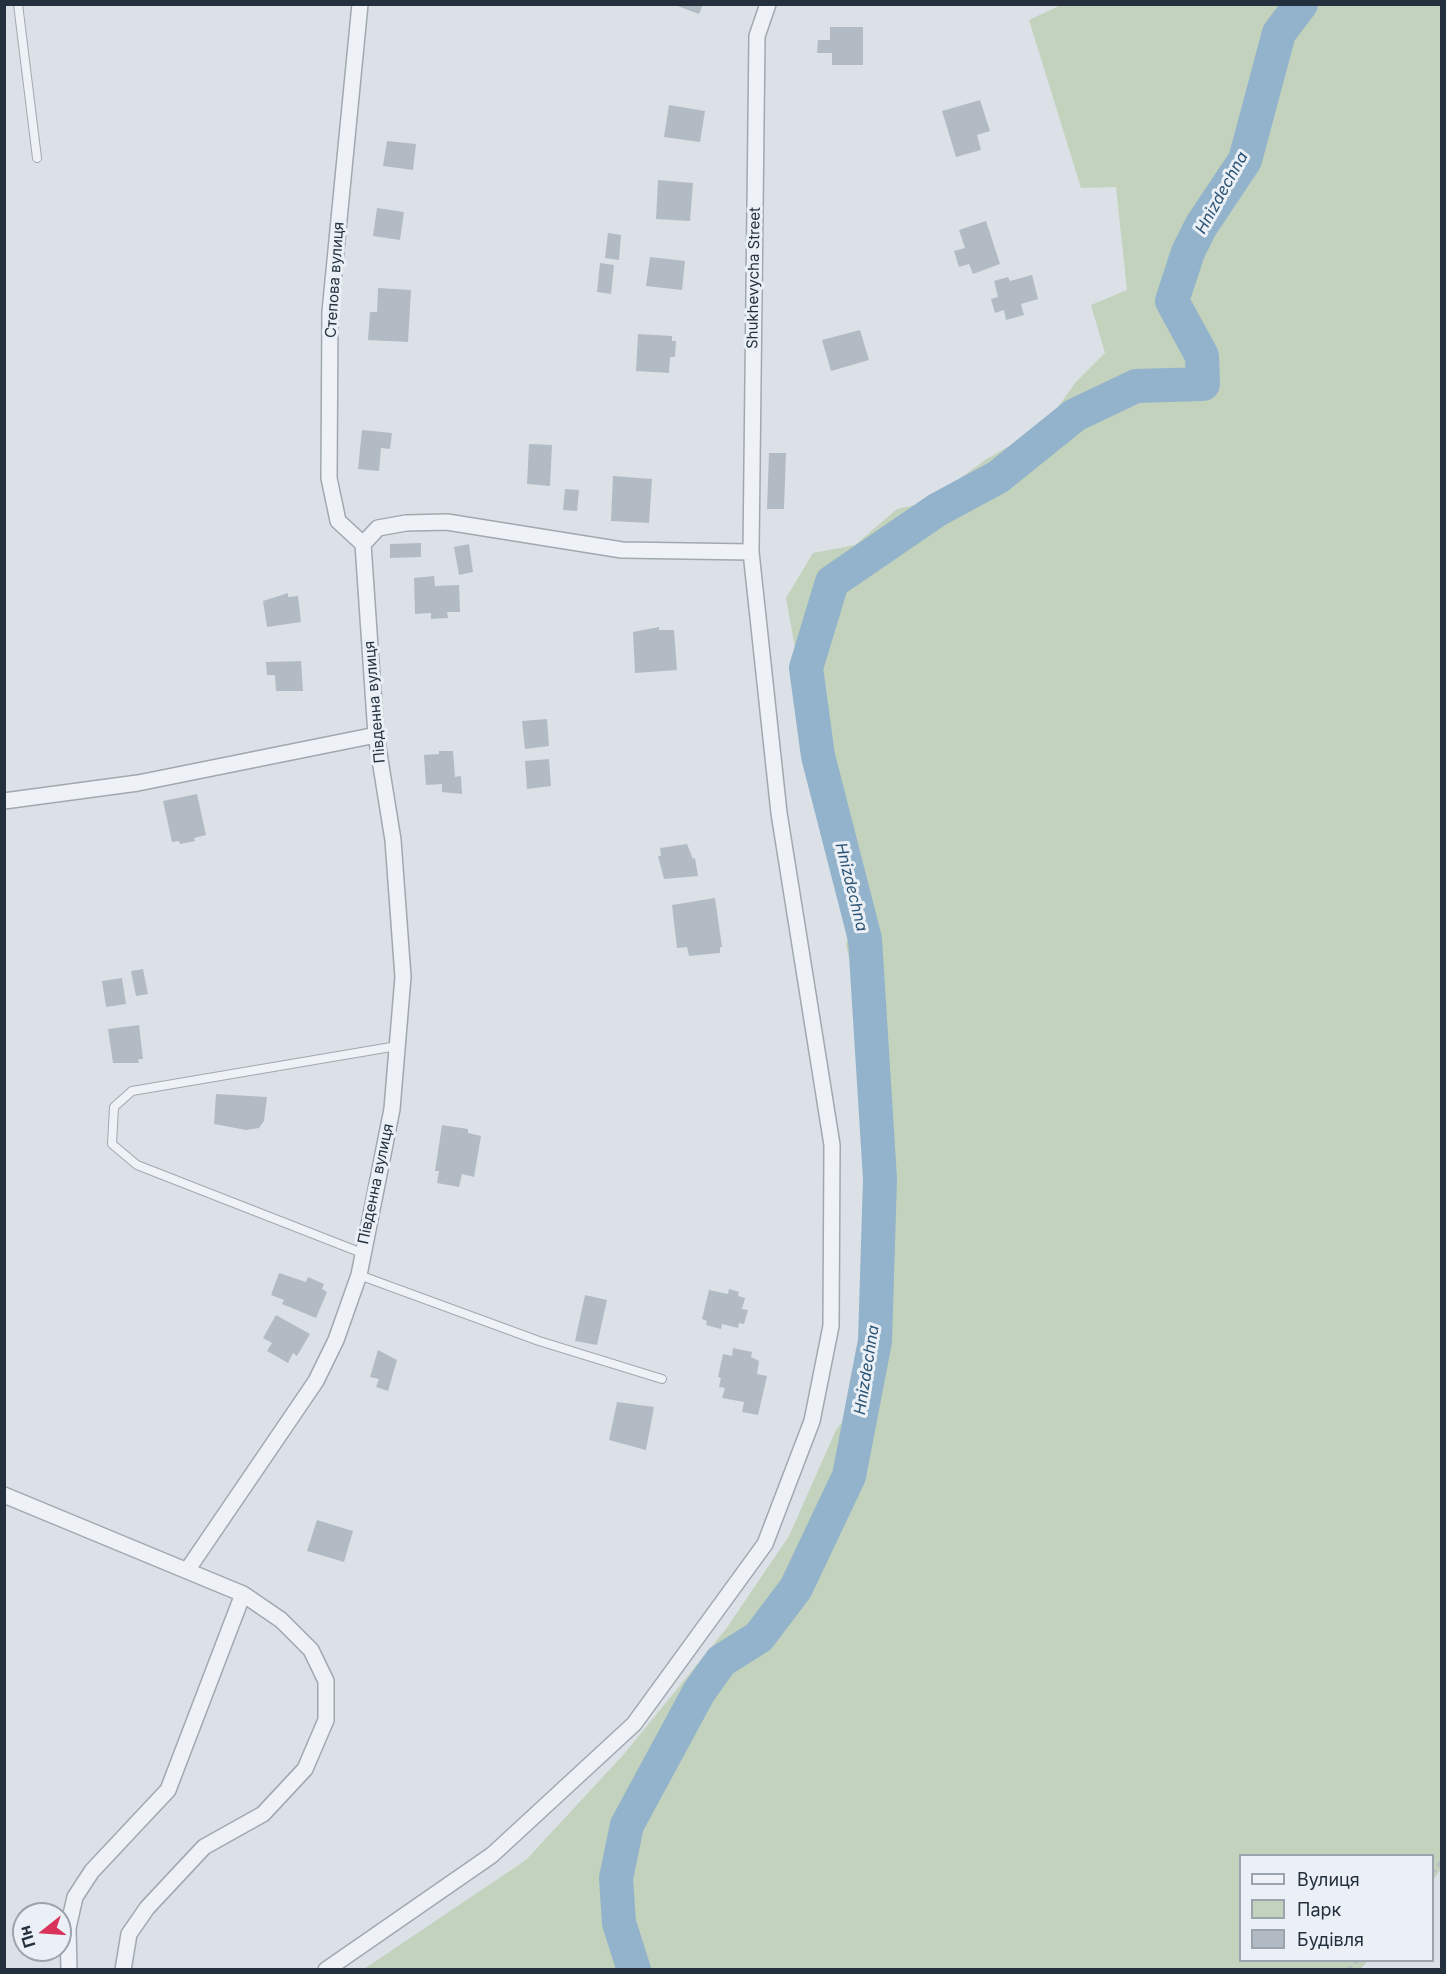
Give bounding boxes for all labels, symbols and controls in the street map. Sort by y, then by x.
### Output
water label: Hnizdechna [1192,149,1252,237]
street label: Shukhevycha Street [744,207,764,349]
street label: Степова вулиця [322,221,348,339]
street label: Південна вулиця [361,640,389,764]
water label: Hnizdechna [831,841,871,933]
street label: Південна вулиця [354,1122,398,1246]
water label: Hnizdechna [850,1324,884,1416]
legend [1239,1854,1434,1962]
text: Вулиця [1297,1869,1360,1890]
text: Парк [1297,1899,1341,1920]
north arrow [12,1902,72,1962]
text: Пн [14,1923,39,1950]
text: Будівля [1297,1929,1364,1950]

